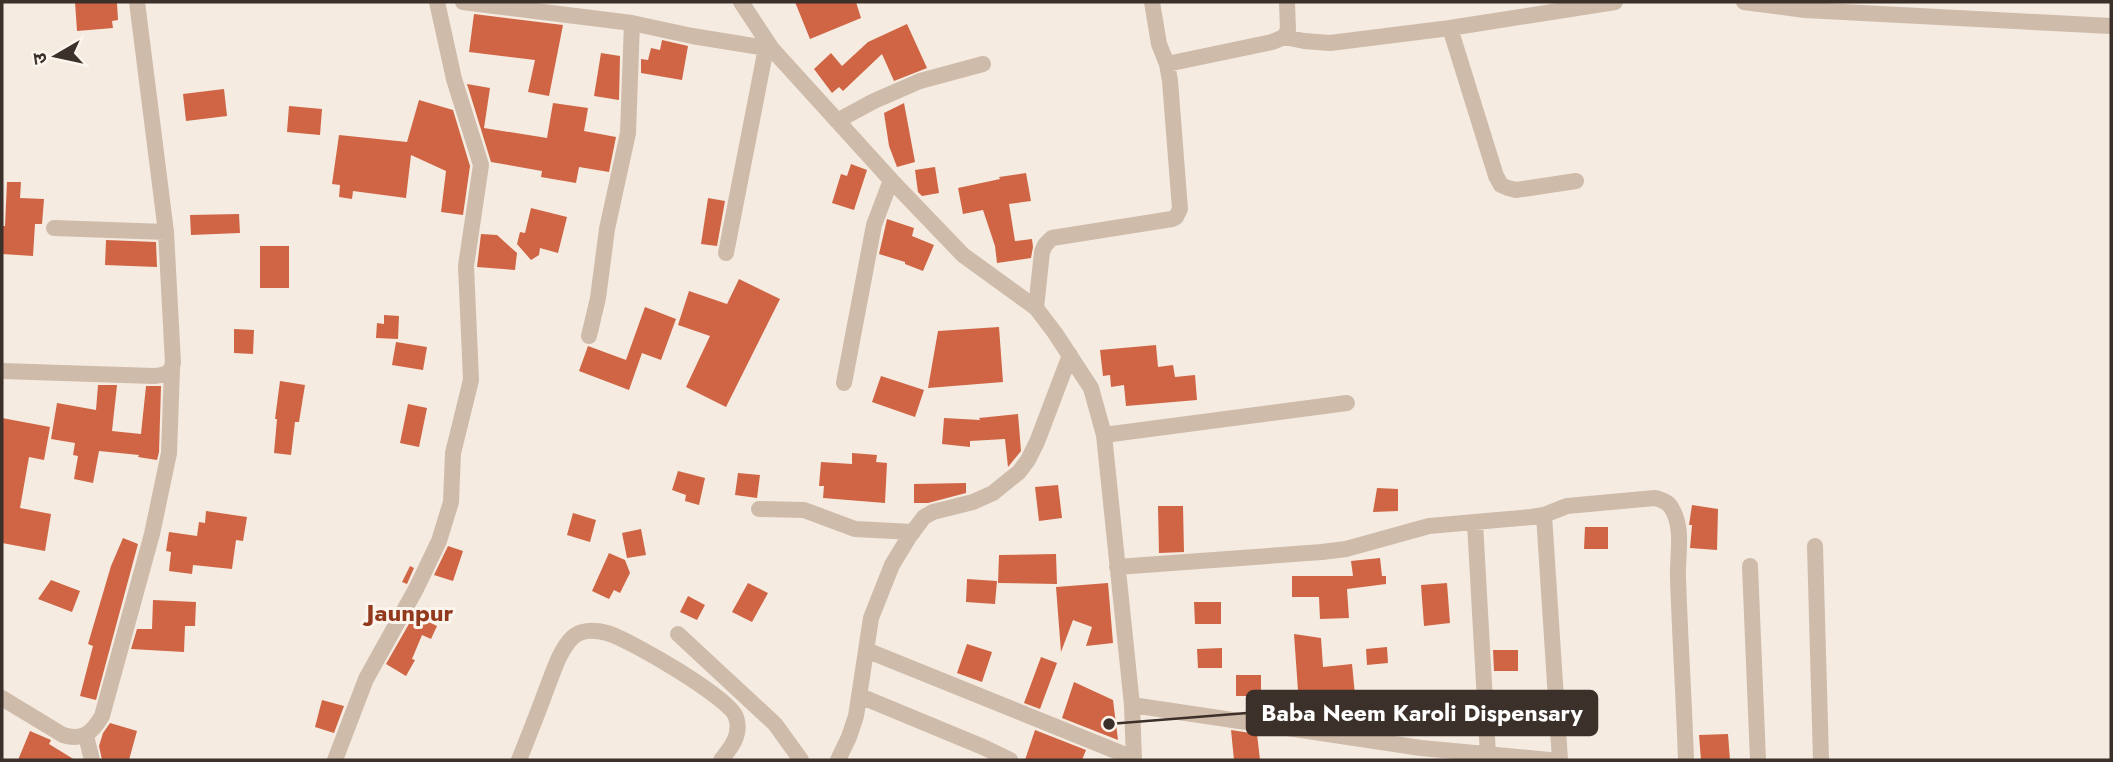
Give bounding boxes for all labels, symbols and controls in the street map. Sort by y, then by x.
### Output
north arrow [21,21,91,91]
text: उ [25,50,54,66]
district label: Jaunpur [363,595,454,630]
callout: Baba Neem Karoli Dispensary [1247,691,1597,735]
text: Baba Neem Karoli Dispensary [1261,696,1584,730]

